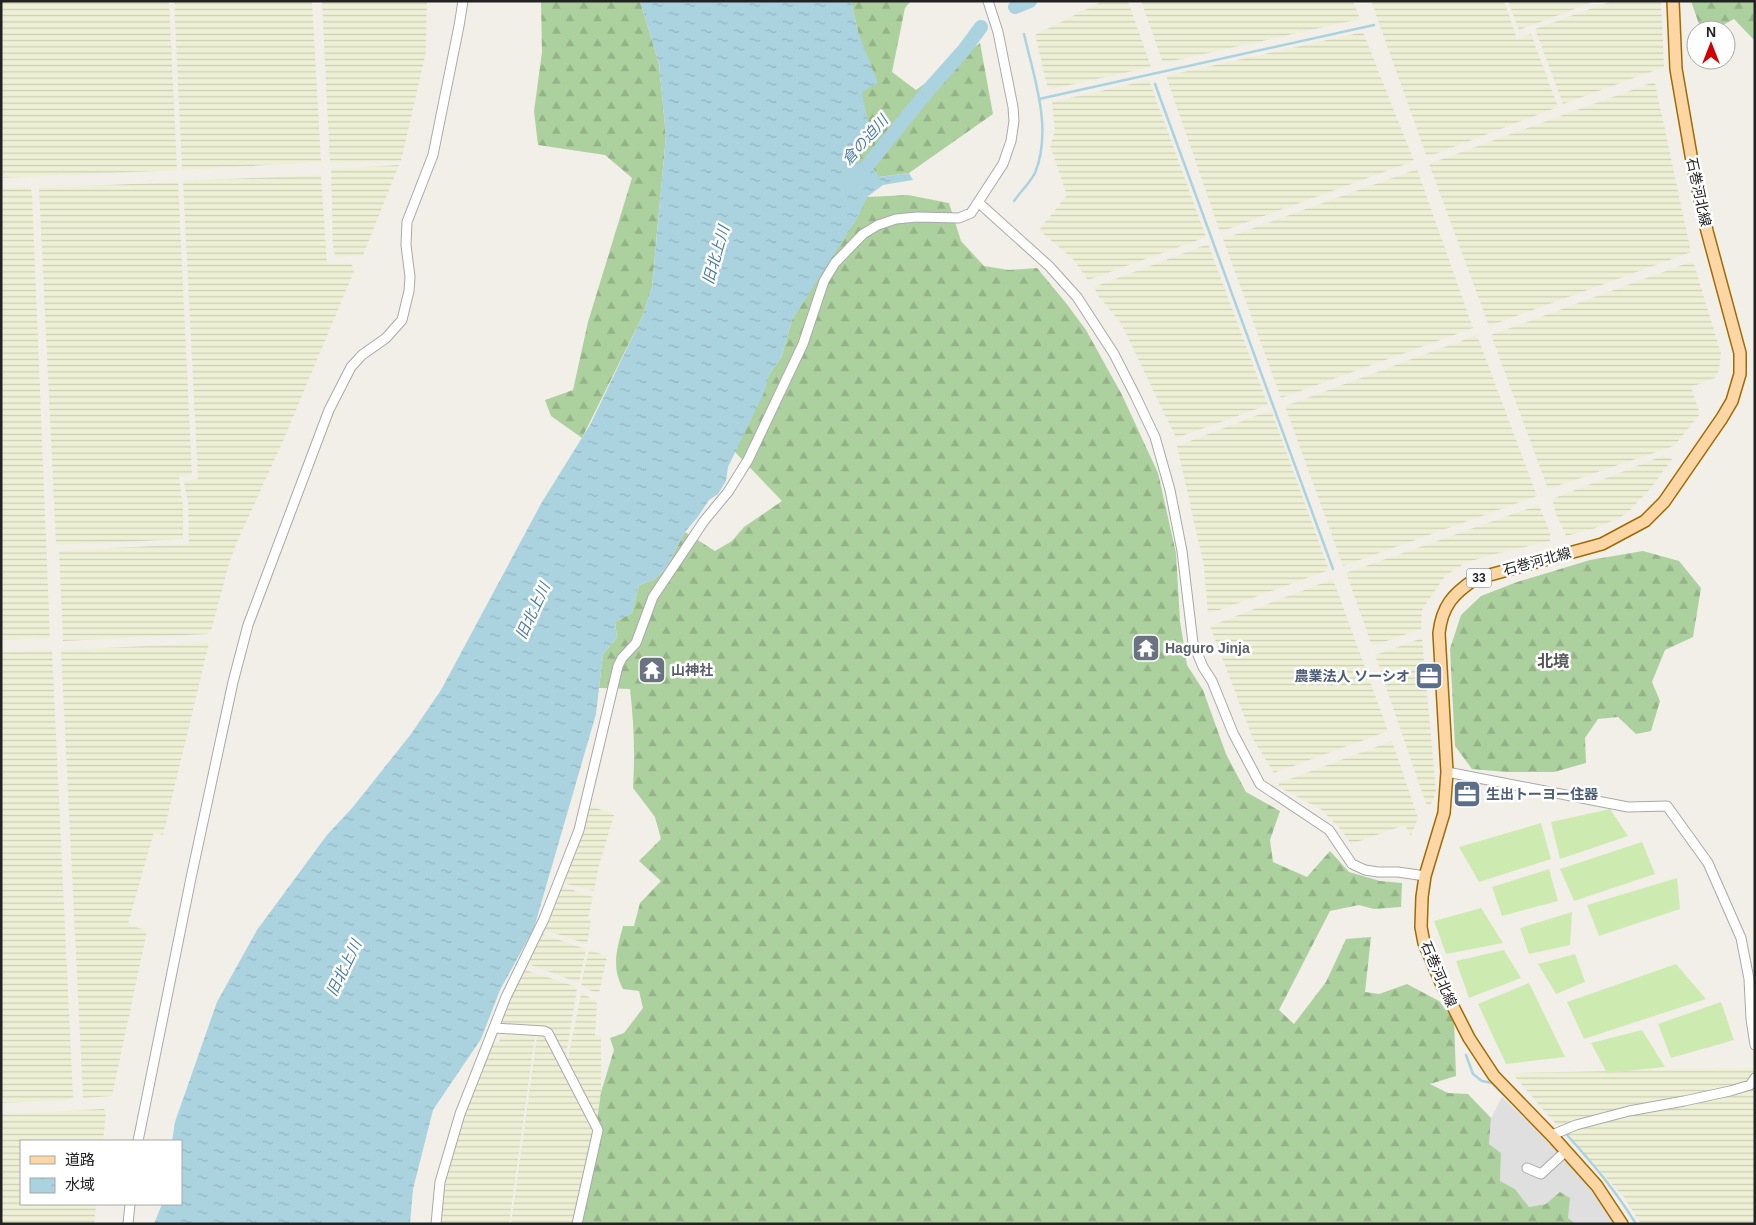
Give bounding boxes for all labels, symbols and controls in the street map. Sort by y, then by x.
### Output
north arrow [1686,20,1736,70]
text: N [1706,24,1716,40]
water label: 倉の迫川 [838,110,892,168]
street label: 石巻河北線 [1684,156,1714,228]
water label: 旧北上川 [699,222,733,286]
street label: 石巻河北線 [1501,544,1573,578]
road number: 33 [1466,568,1492,588]
water label: 旧北上川 [512,578,554,642]
temple icon: Haguro Jinja [1131,633,1161,663]
place label: Haguro Jinja [1165,640,1250,656]
district label: 北境 [1537,653,1569,670]
temple icon: 山神社 [637,655,667,685]
office icon: 農業法人 ソーシオ [1414,661,1444,691]
place label: 山神社 [671,662,713,678]
place label: 農業法人 ソーシオ [1294,668,1410,684]
office icon: 生出トーヨー住器 [1452,779,1482,809]
place label: 生出トーヨー住器 [1486,786,1599,802]
water label: 旧北上川 [323,935,365,998]
street label: 石巻河北線 [1418,939,1460,1009]
legend [20,1140,182,1205]
text: 道路 [65,1151,95,1168]
text: 水域 [65,1176,95,1193]

